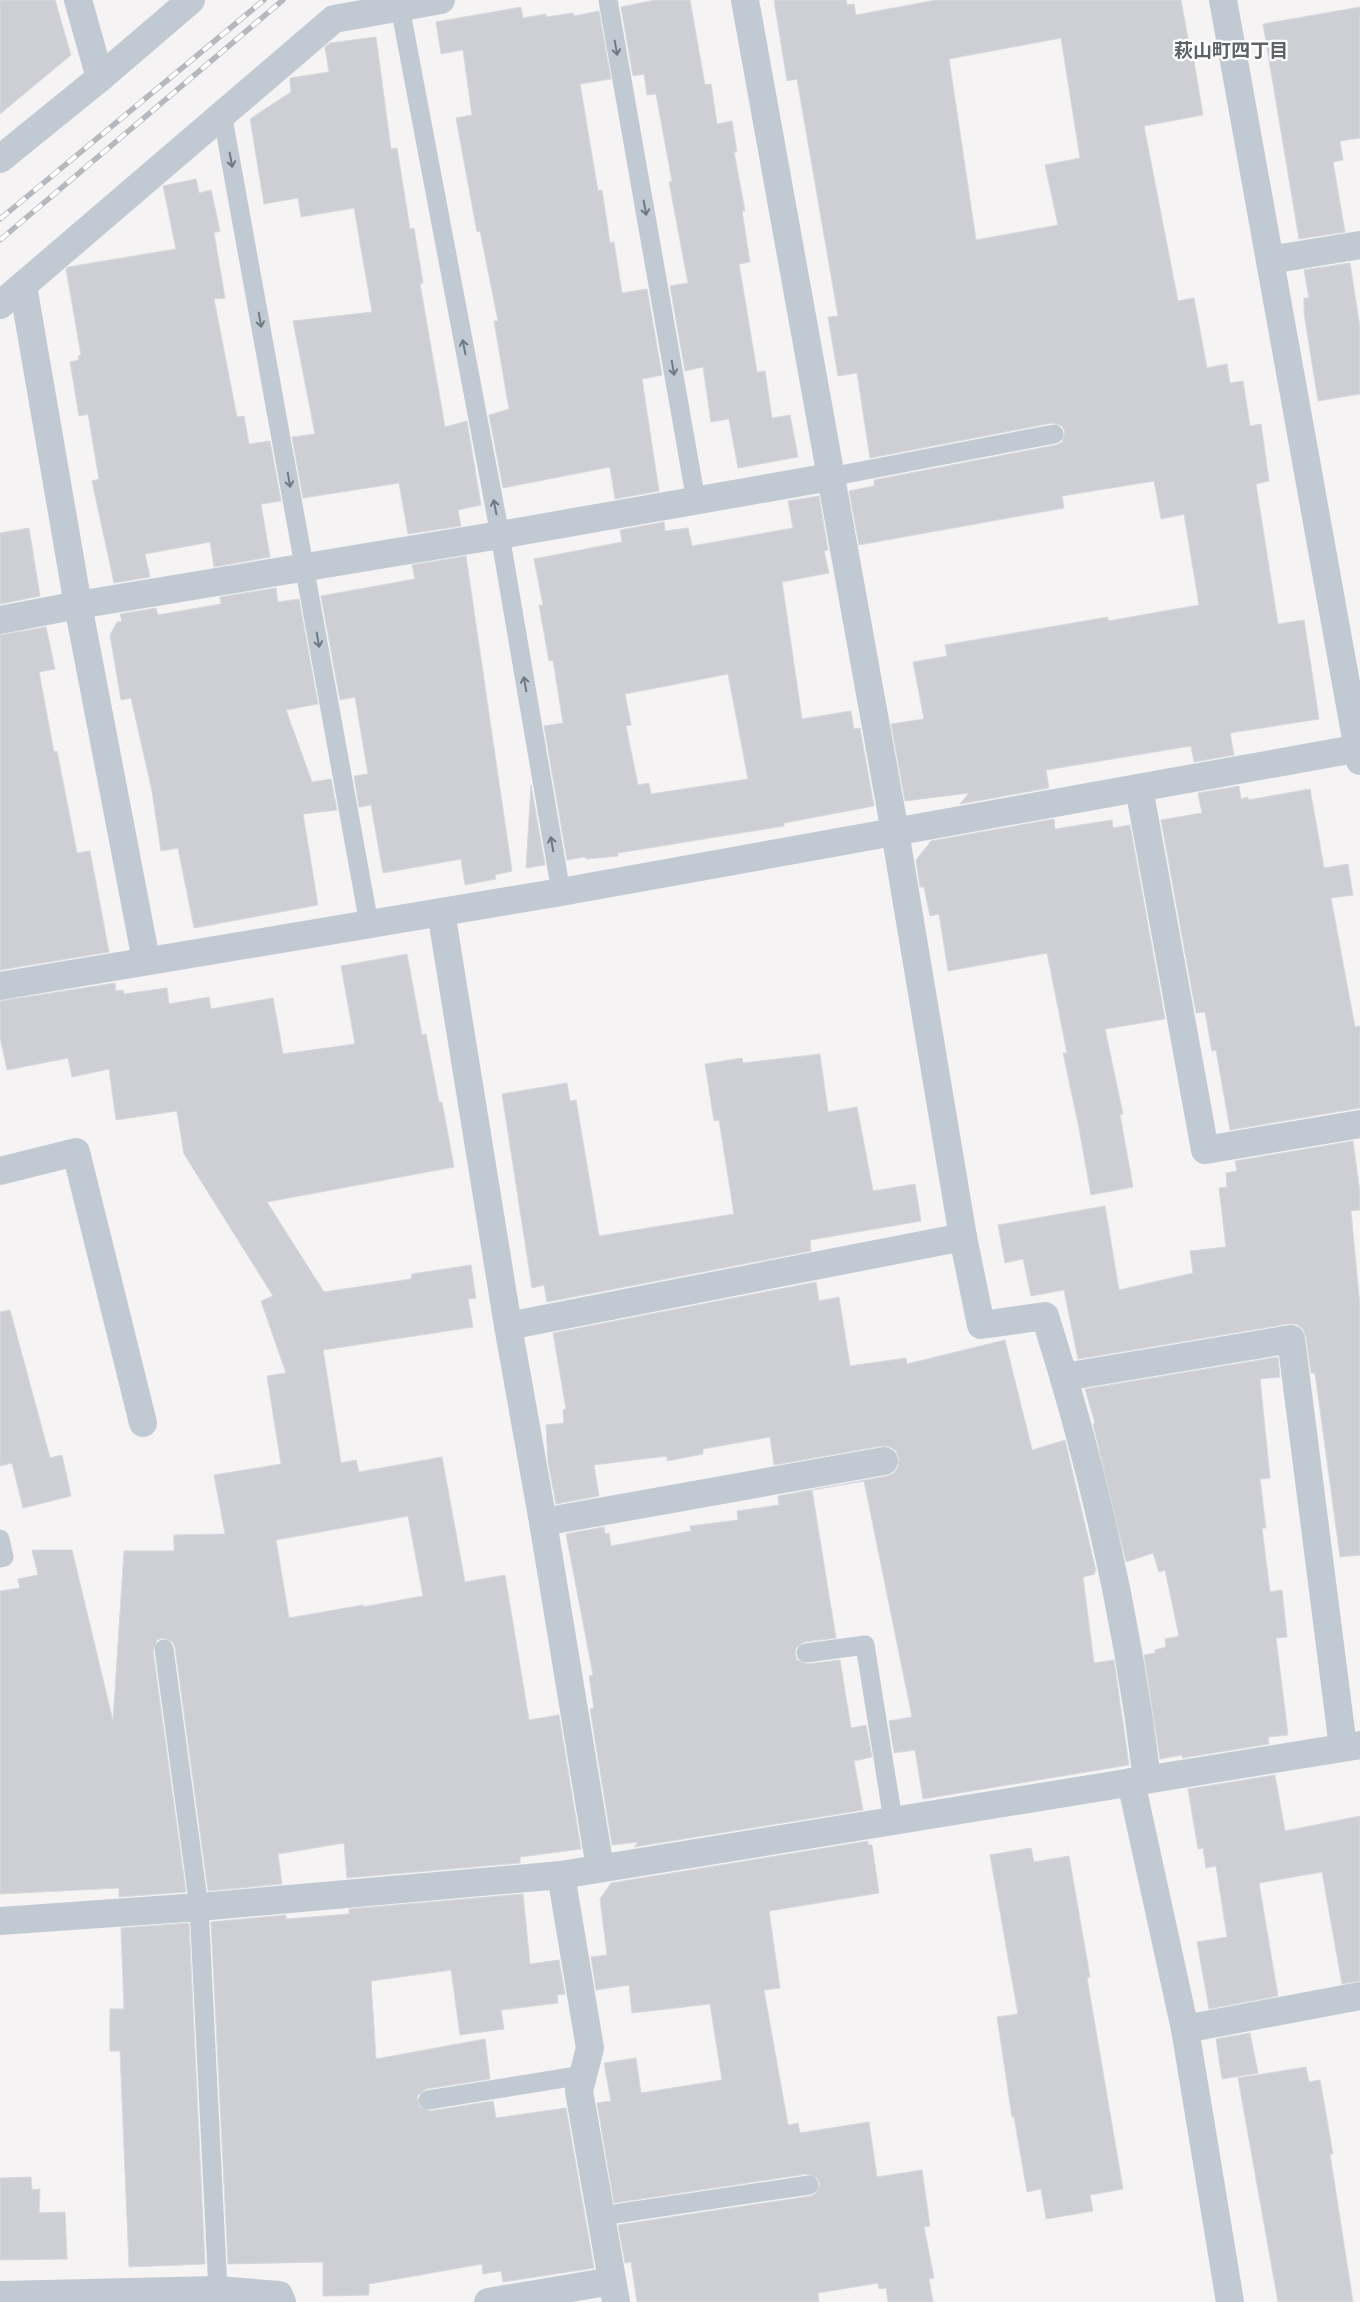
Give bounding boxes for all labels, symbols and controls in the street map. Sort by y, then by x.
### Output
district label: 萩山町四丁目 [1174,39,1288,61]
one-way arrow [612,40,622,56]
one-way arrow [227,152,236,168]
one-way arrow [640,200,650,216]
one-way arrow [255,312,265,328]
one-way arrow [459,339,469,355]
one-way arrow [669,360,678,376]
one-way arrow [284,472,294,488]
one-way arrow [489,499,499,515]
one-way arrow [313,632,323,648]
one-way arrow [520,676,530,692]
one-way arrow [547,837,557,853]

